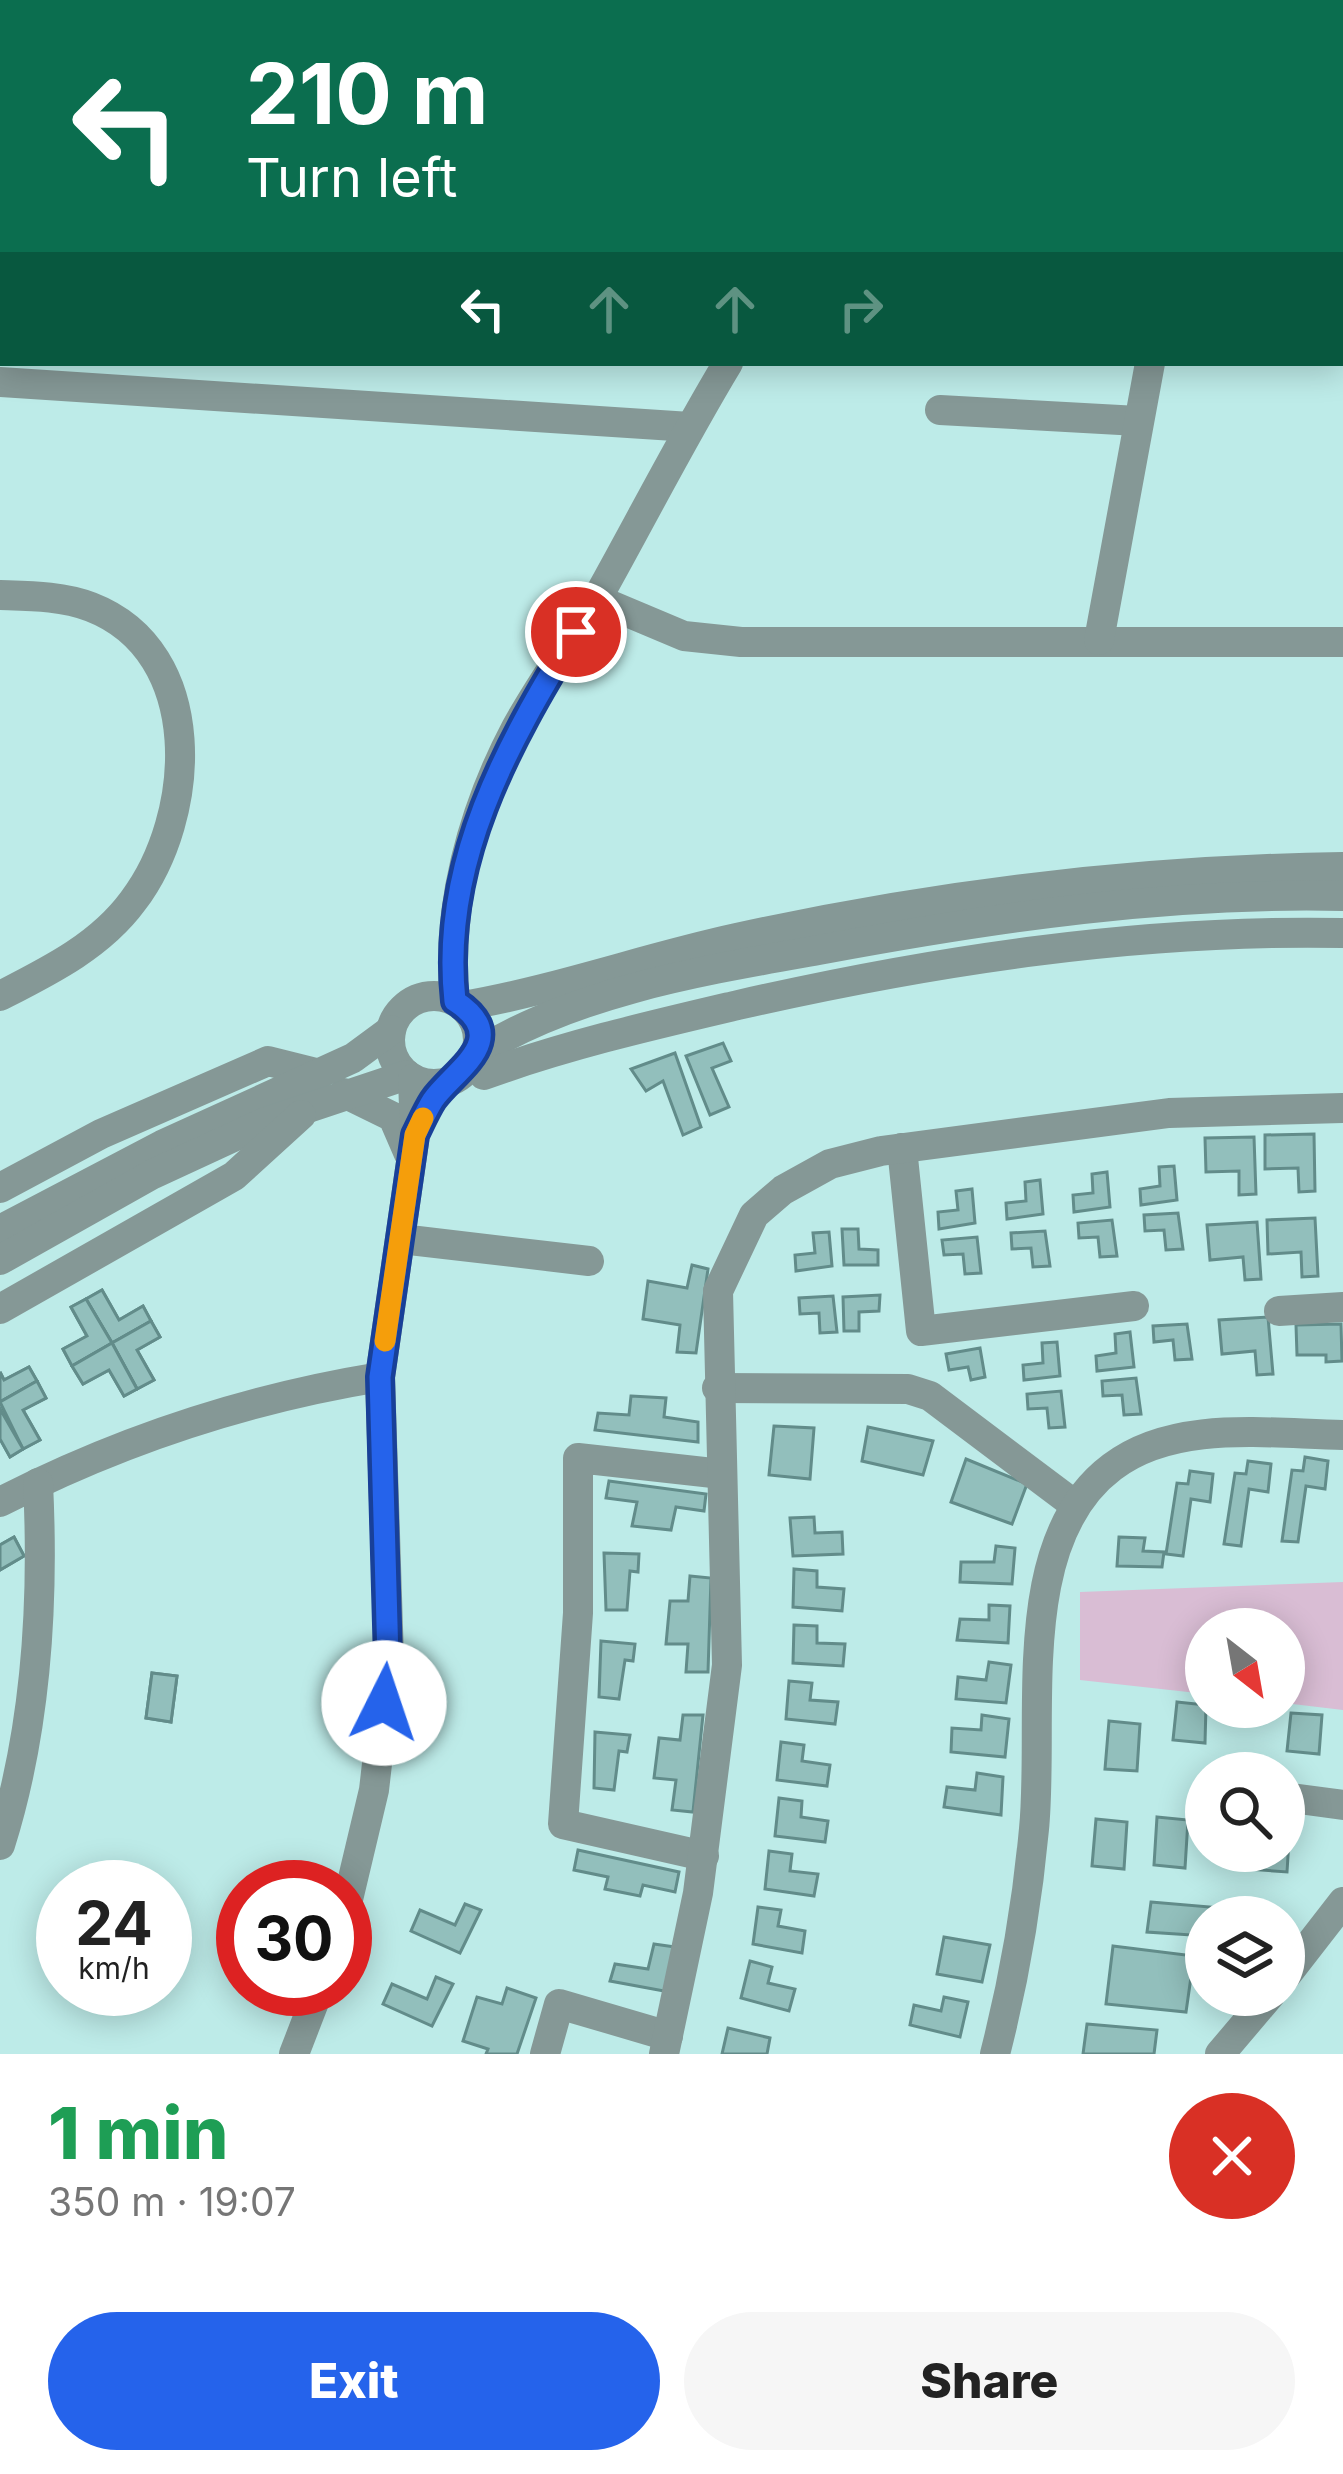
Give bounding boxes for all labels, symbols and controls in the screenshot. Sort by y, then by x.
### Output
text: 210 m [246,43,488,144]
icon: left [48,48,204,204]
text: Turn left [246,145,457,210]
icon: left [450,276,516,342]
icon: ahead [576,276,642,342]
icon: ahead [702,276,768,342]
icon: right [828,276,894,342]
pin [525,581,627,683]
icon: arrive [543,599,609,665]
north arrow [1185,1608,1305,1728]
map controls [1185,1608,1305,2016]
position arrow [321,1640,447,1766]
button: search [1185,1752,1305,1872]
speed limit sign: 30 [216,1860,372,2016]
text: 24 [75,1887,153,1959]
button: layers [1185,1896,1305,2016]
text: km/h [78,1950,150,1986]
text: 1 min [48,2089,228,2176]
button: close [1169,2093,1295,2219]
text: 350 m · 19:07 [48,2178,296,2225]
button: Exit [48,2312,660,2450]
button: Share [684,2312,1295,2450]

